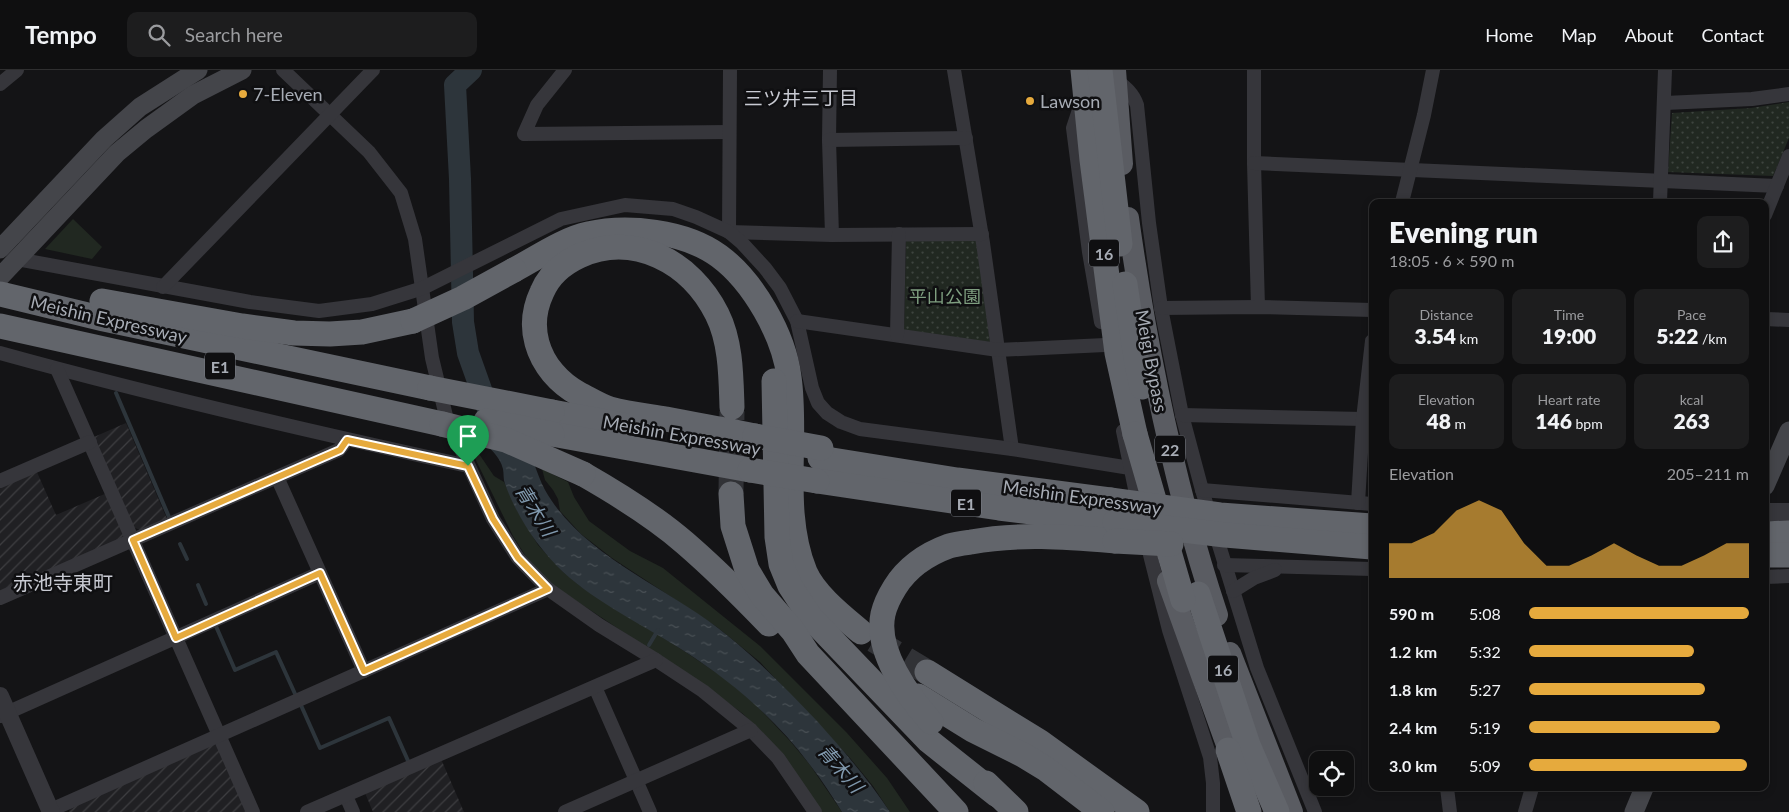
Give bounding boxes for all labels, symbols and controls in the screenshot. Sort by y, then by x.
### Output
search box [127,12,477,57]
text: Tempo [25,20,97,49]
icon: search [145,21,173,49]
text: Search here [185,23,283,46]
text: Home [1485,24,1533,46]
text: Map [1561,24,1597,46]
text: About [1625,24,1674,46]
text: Contact [1702,24,1764,46]
place label: 7-Eleven [253,83,323,105]
district label: 三ツ井三丁目 [744,86,858,109]
marker: 7-Eleven [237,88,249,100]
place label: Lawson [1040,90,1100,112]
marker: Lawson [1024,95,1036,107]
text: Evening run [1389,215,1538,249]
button: share [1697,216,1749,268]
road number: 16 [1089,240,1119,267]
text: 18:05 · 6 × 590 m [1389,251,1514,270]
park label: 平山公園 [909,285,981,307]
street label: Meishin Expressway [29,290,190,348]
text: Distance [1419,306,1473,323]
text: Time [1554,306,1584,323]
text: Pace [1677,306,1706,323]
street label: Meigi Bypass [1131,308,1173,414]
text: 3.54 [1414,323,1456,348]
text: 19:00 [1542,323,1596,348]
text: 5:22 [1656,323,1698,348]
text: km [1456,330,1478,347]
text: /km [1698,330,1727,347]
road number: E1 [205,352,235,380]
text: Elevation [1418,391,1475,408]
text: Heart rate [1538,391,1600,408]
text: kcal [1680,391,1703,408]
text: 48 [1427,408,1451,433]
text: 146 [1535,408,1572,433]
text: 263 [1673,408,1710,433]
street label: Meishin Expressway [601,410,763,460]
pin [447,415,489,466]
text: m [1451,415,1466,432]
text: bpm [1572,415,1603,432]
icon: arrive [454,422,482,450]
road number: 22 [1155,436,1185,462]
text: Elevation [1389,464,1454,483]
text: 205–211 m [1667,464,1749,483]
street label: Meishin Expressway [1001,475,1163,519]
water label: 青木川 [511,480,562,542]
road number: E1 [951,489,981,516]
district label: 赤池寺東町 [13,570,113,594]
text: 590 m [1389,604,1434,623]
text: 5:08 [1469,604,1501,623]
text: 1.2 km [1389,642,1437,661]
text: 5:32 [1469,642,1501,661]
road number: 16 [1208,656,1238,682]
text: 1.8 km [1389,680,1437,699]
text: 5:27 [1469,680,1501,699]
text: 2.4 km [1389,718,1437,737]
text: 5:19 [1469,718,1501,737]
water label: 青木川 [814,739,870,799]
map controls [1309,751,1354,796]
button: locate [1309,751,1354,796]
text: 3.0 km [1389,756,1437,775]
text: 5:09 [1469,756,1501,775]

